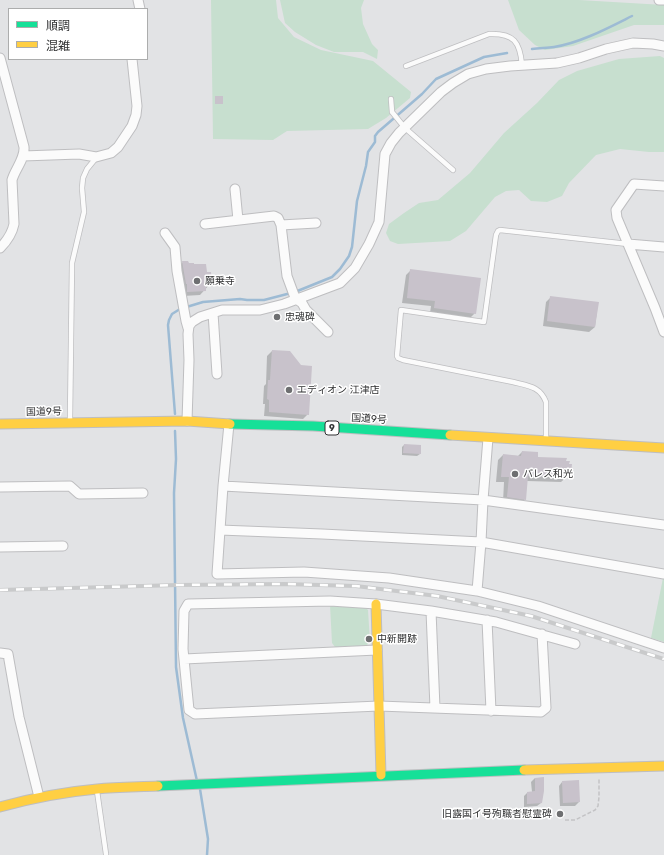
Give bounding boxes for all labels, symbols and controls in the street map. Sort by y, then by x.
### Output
legend [8,8,148,60]
text: 順調 [46,19,70,33]
text: 混雑 [46,39,70,53]
place label: 願乗寺 [205,275,235,287]
marker: 願乗寺 [192,276,202,286]
place label: 忠魂碑 [285,311,315,323]
marker: 忠魂碑 [272,312,282,322]
place label: エディオン 江津店 [297,384,379,396]
marker: エディオン 江津店 [284,385,294,395]
street label: 国道9号 [26,406,62,418]
street label: 国道9号 [351,412,387,426]
road number: 9 [325,421,339,435]
place label: パレス和光 [523,468,573,480]
marker: パレス和光 [510,469,520,479]
place label: 中新開跡 [377,633,417,645]
marker: 中新開跡 [364,634,374,644]
place label: 旧露国イ号殉職者慰霊碑 [442,808,552,820]
marker: 旧露国イ号殉職者慰霊碑 [555,809,565,819]

